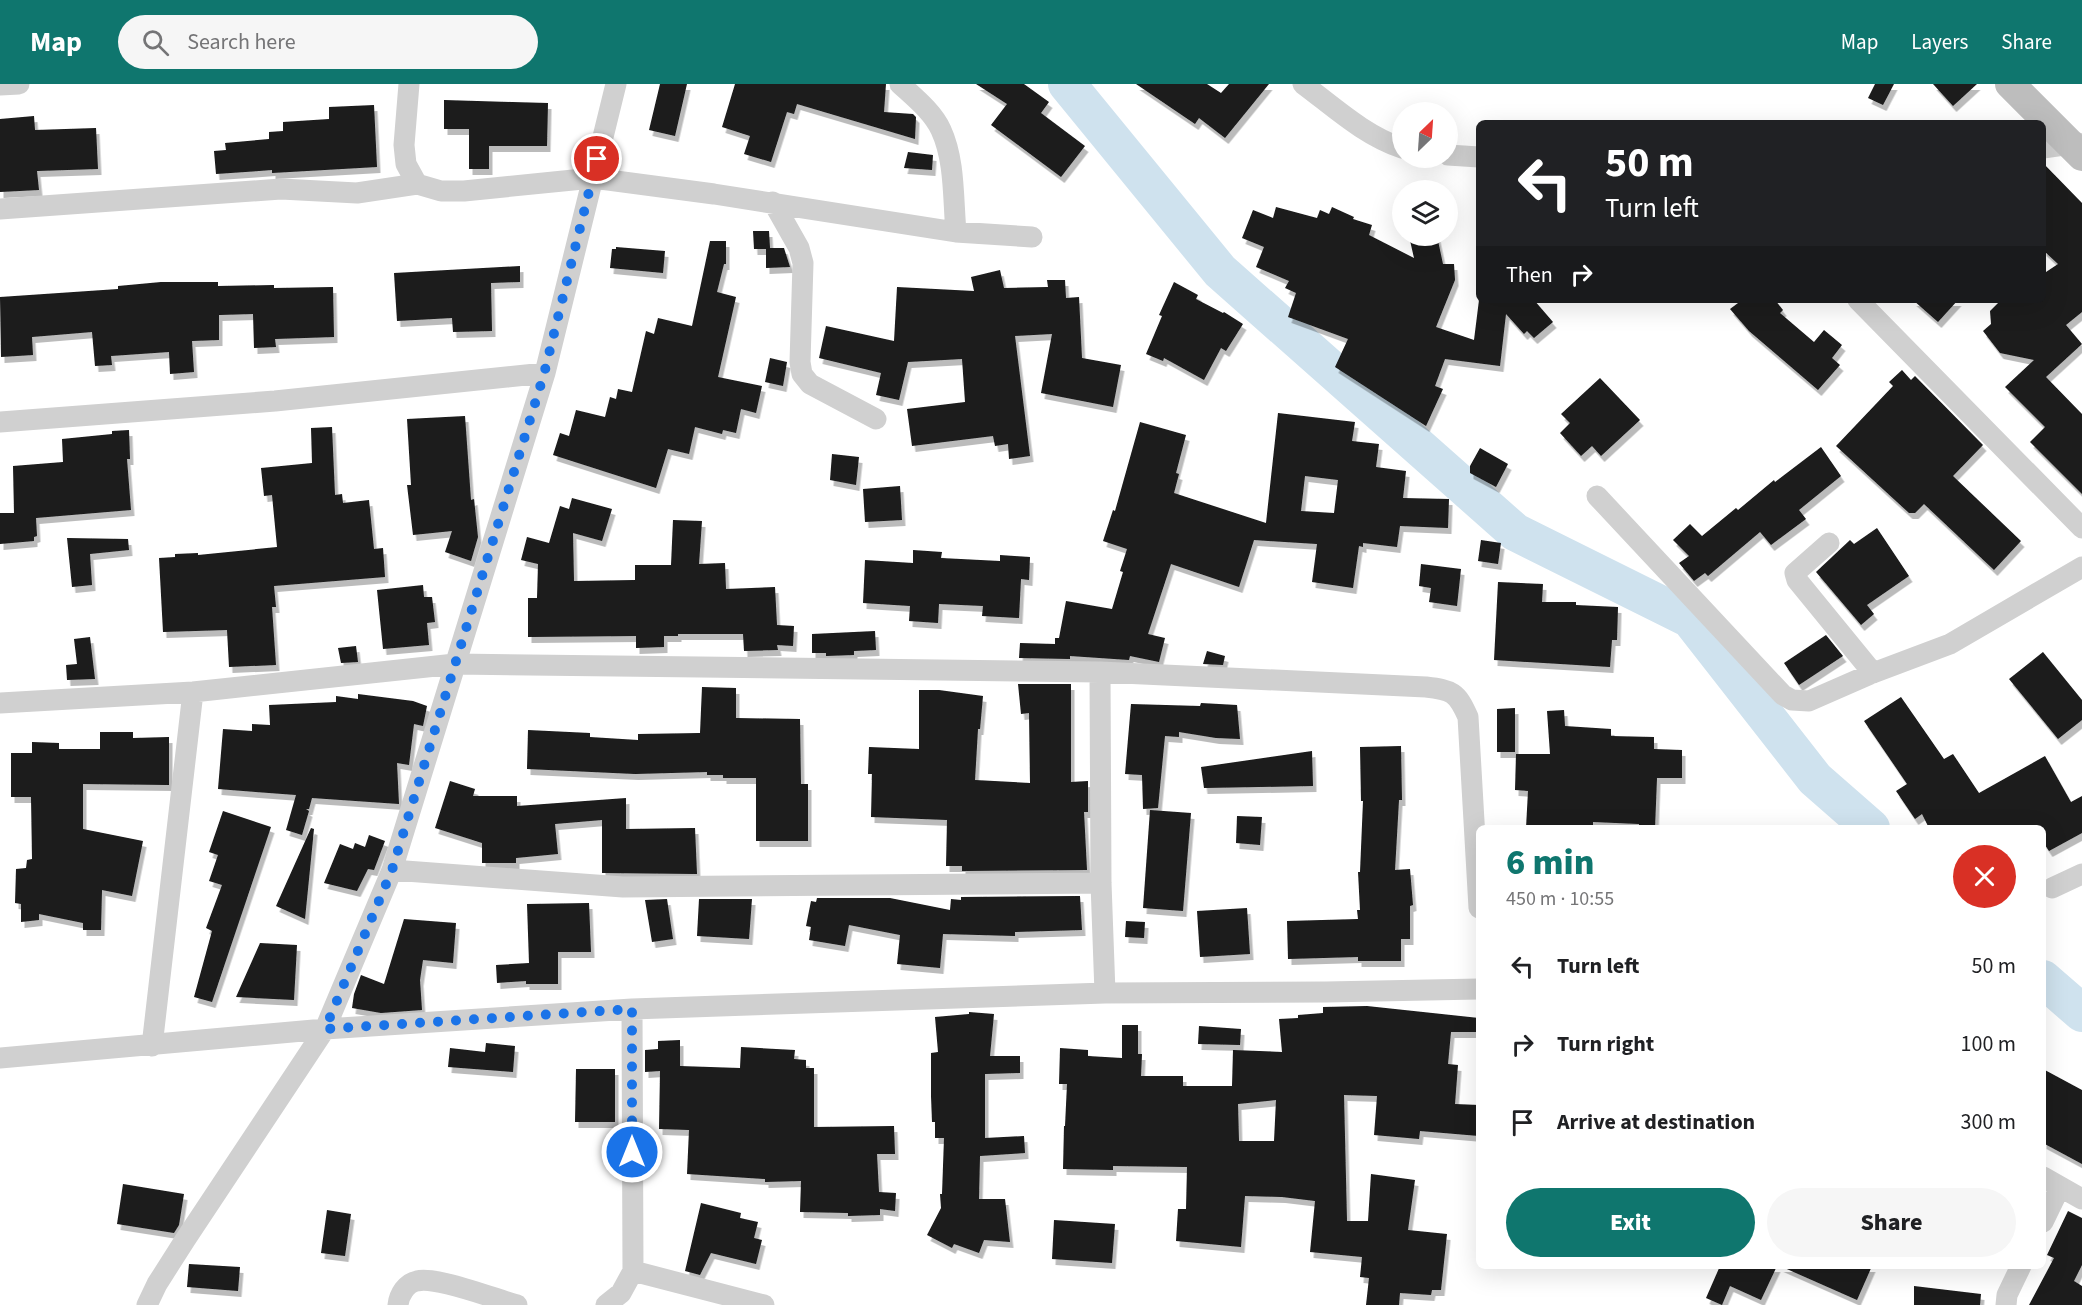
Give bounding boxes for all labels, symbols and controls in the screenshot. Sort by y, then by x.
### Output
search box [118,15,538,69]
text: Map [30,22,82,62]
icon: search [139,26,172,59]
text: Search here [187,26,296,58]
text: Map [1841,27,1878,57]
text: Layers [1911,27,1968,57]
text: Share [2001,27,2052,57]
north arrow [1392,102,1458,168]
map controls [1392,102,1458,246]
pin [571,133,622,184]
text: 50 m [1605,133,1694,193]
icon: arrive [580,142,613,175]
icon: left [1506,144,1584,222]
button: layers [1392,180,1458,246]
text: Turn left [1605,189,1699,228]
icon: right [1565,258,1598,291]
text: Then [1506,259,1553,291]
text: 6 min [1506,837,1594,888]
button: close [1953,845,2016,908]
text: 450 m · 10:55 [1506,885,1614,913]
icon: left [1506,950,1539,983]
text: Turn left [1557,950,1639,982]
text: 50 m [1971,950,2016,982]
icon: right [1506,1028,1539,1061]
text: Turn right [1557,1028,1654,1060]
text: 100 m [1961,1028,2016,1060]
icon: arrive [1506,1106,1539,1139]
text: Arrive at destination [1557,1106,1755,1138]
text: 300 m [1961,1106,2016,1138]
position arrow [600,1120,664,1184]
button: Exit [1506,1188,1755,1257]
button: Share [1767,1188,2016,1257]

